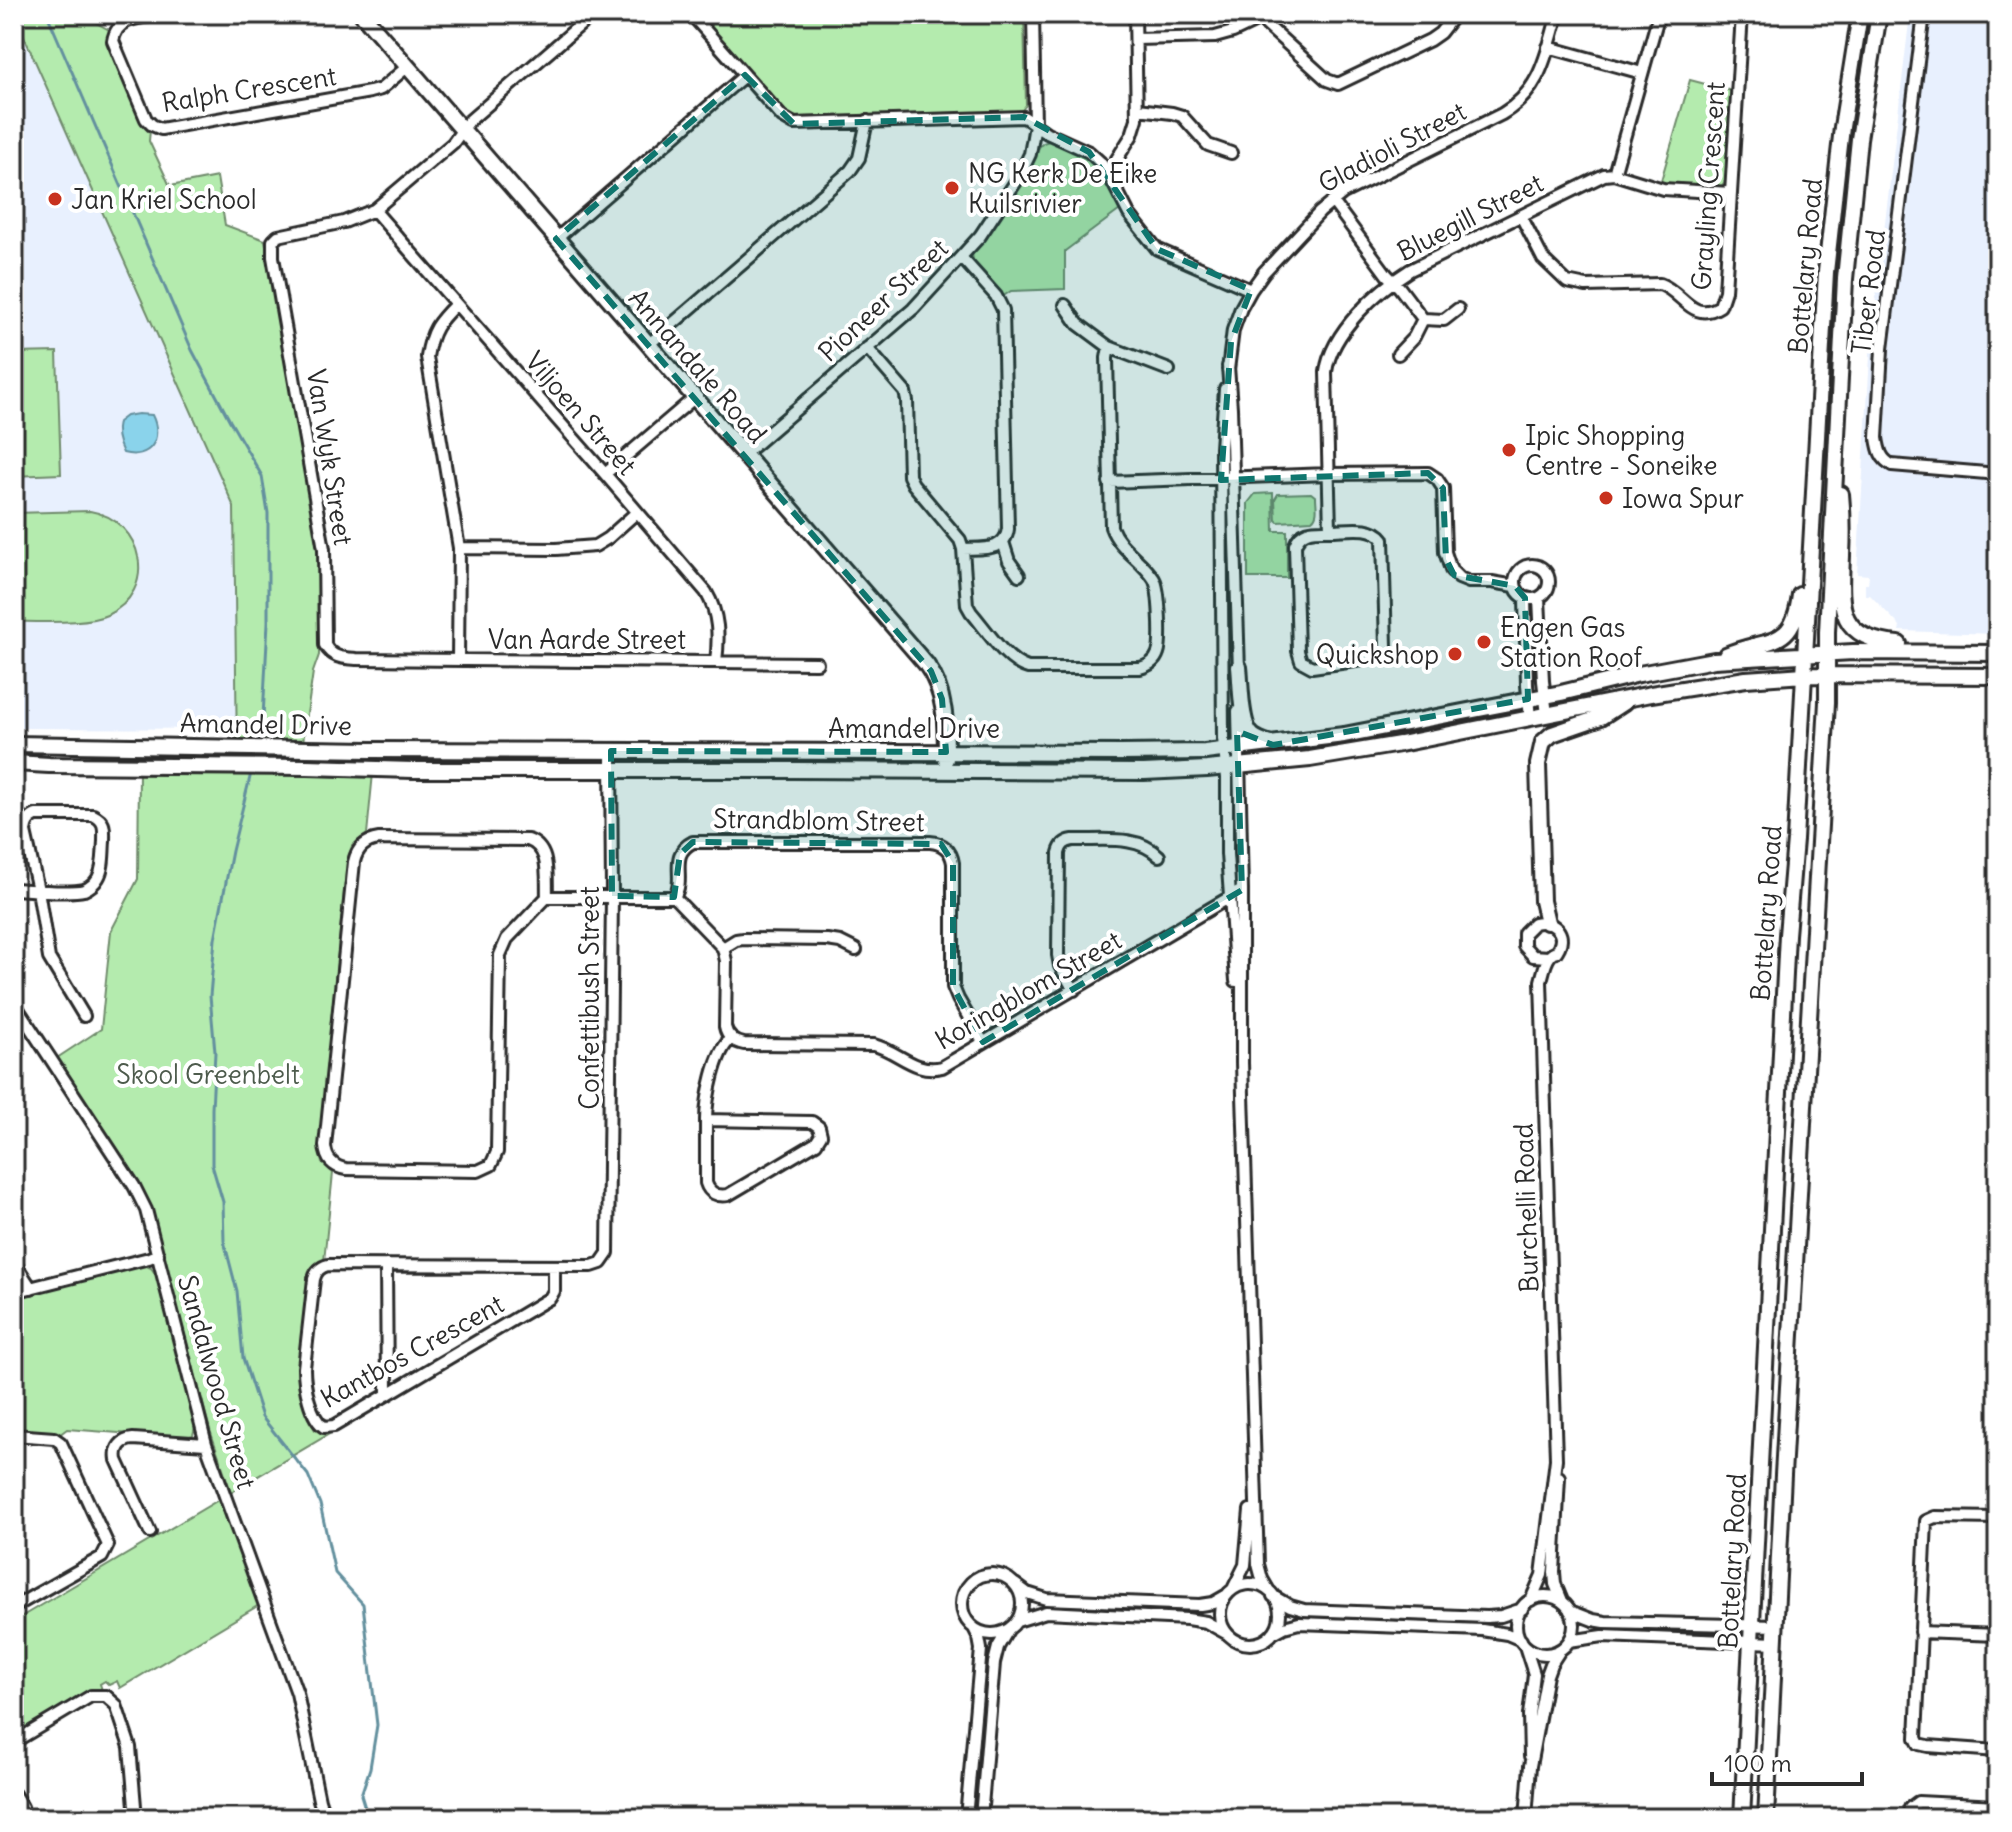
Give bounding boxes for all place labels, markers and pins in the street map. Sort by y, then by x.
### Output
place label: NG Kerk De Eike Kuilsrivier [968,157,1157,220]
marker: NG Kerk De Eike Kuilsrivier [943,179,961,197]
place label: Jan Kriel School [71,183,257,216]
marker: Jan Kriel School [46,190,64,208]
place label: Ipic Shopping Centre - Soneike [1525,419,1717,482]
marker: Ipic Shopping Centre - Soneike [1500,441,1518,459]
place label: Iowa Spur [1622,482,1744,515]
marker: Iowa Spur [1597,489,1615,507]
place label: Engen Gas Station Roof [1500,611,1642,674]
marker: Engen Gas Station Roof [1475,633,1493,651]
place label: Quickshop [1316,638,1439,671]
marker: Quickshop [1446,645,1464,663]

